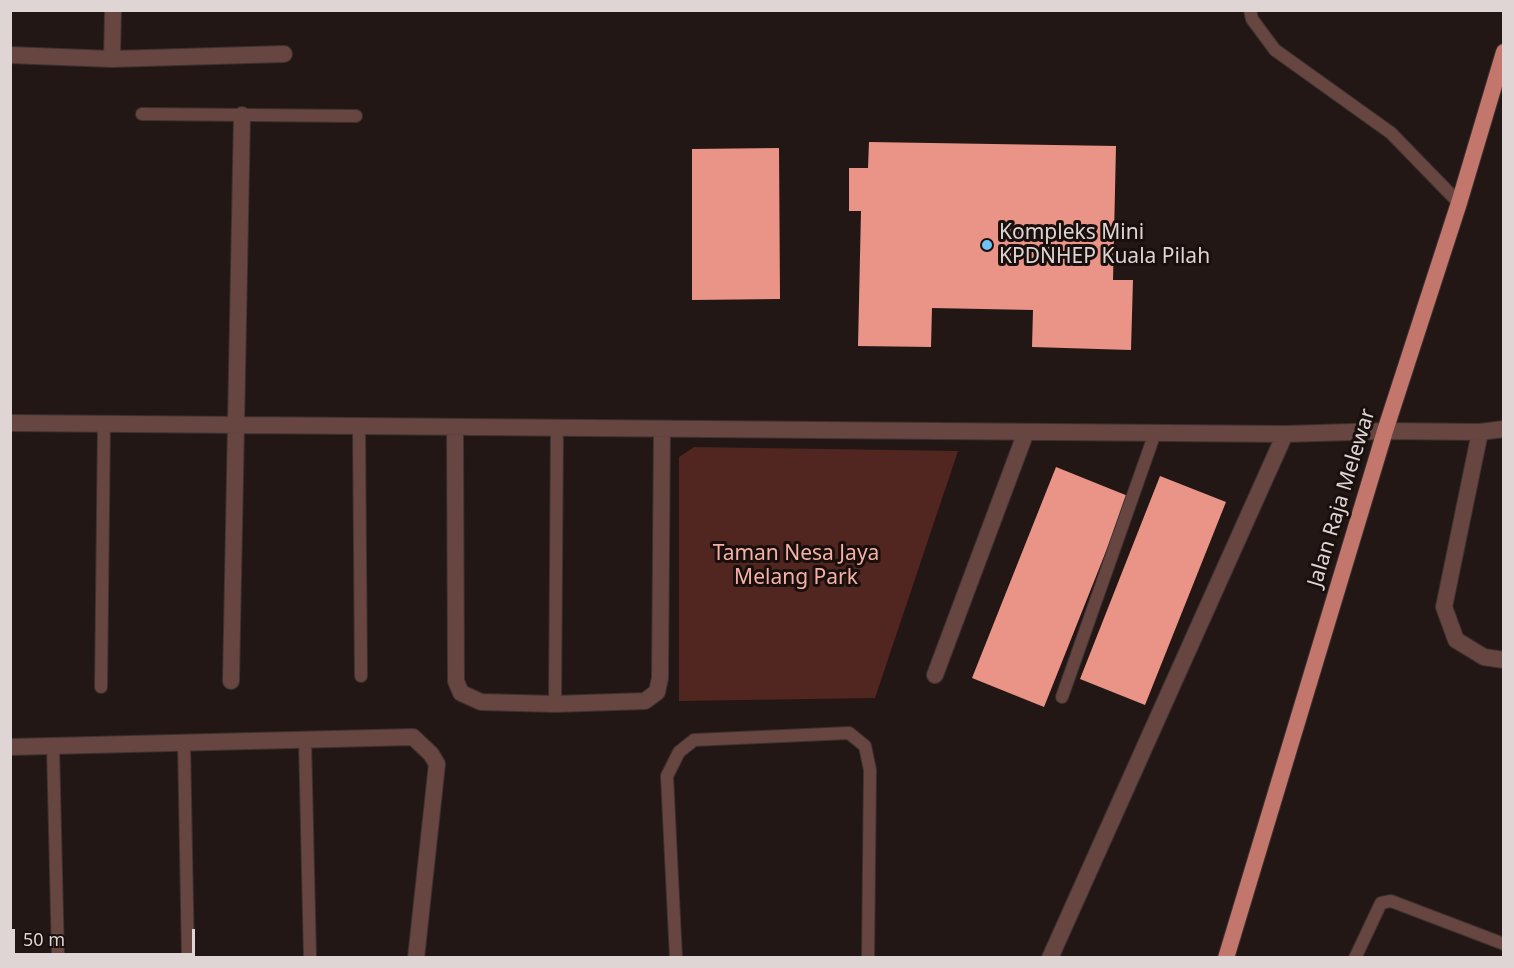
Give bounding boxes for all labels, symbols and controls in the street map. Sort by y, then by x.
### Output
place label: Kompleks Mini KPDNHEP Kuala Pilah [999,220,1210,270]
marker: Kompleks Mini KPDNHEP Kuala Pilah [980,238,994,252]
street label: Jalan Raja Melewar [1303,406,1381,590]
park label: Taman Nesa Jaya Melang Park [713,541,879,591]
scale bar [15,917,198,955]
text: 50 m [23,927,65,951]

